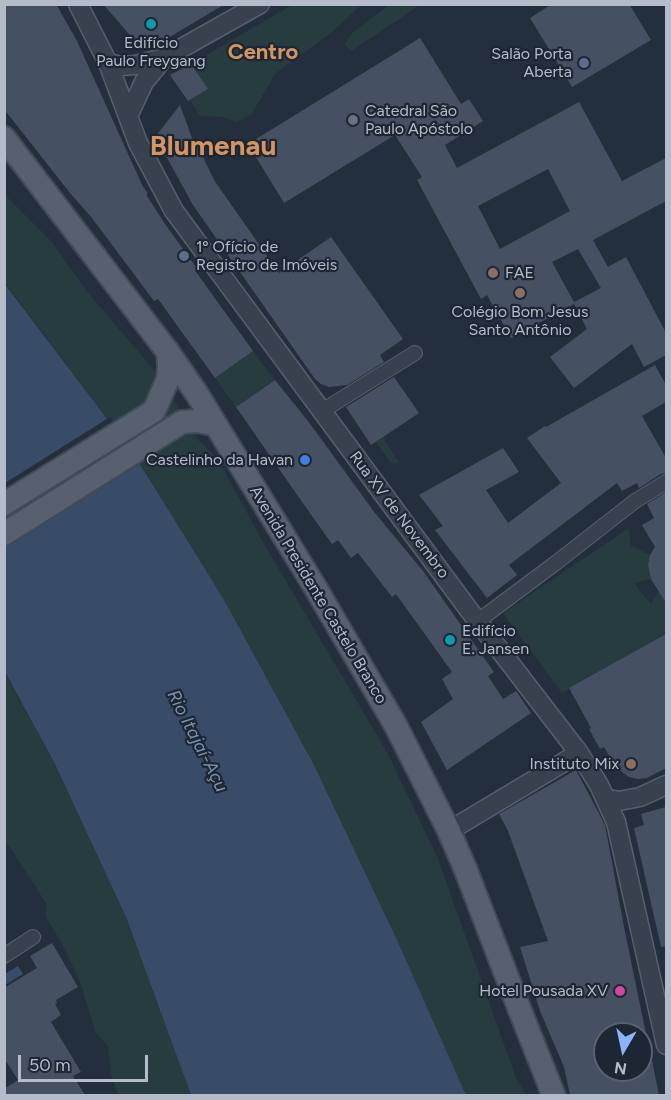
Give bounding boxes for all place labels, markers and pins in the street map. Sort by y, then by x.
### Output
marker: Edifício Paulo Freygang [144,17,158,31]
place label: Edifício Paulo Freygang [96,33,206,71]
place label: Salão Porta Aberta [491,44,572,82]
marker: Salão Porta Aberta [577,56,591,70]
place label: Catedral São Paulo Apóstolo [365,101,473,139]
marker: Catedral São Paulo Apóstolo [346,113,360,127]
place label: 1º Ofício de Registro de Imóveis [196,237,337,275]
marker: 1º Ofício de Registro de Imóveis [177,249,191,263]
place label: FAE [505,263,534,283]
marker: FAE [486,266,500,280]
marker: Colégio Bom Jesus Santo Antônio [513,286,527,300]
place label: Colégio Bom Jesus Santo Antônio [452,302,588,340]
place label: Castelinho da Havan [146,450,293,470]
marker: Castelinho da Havan [298,453,312,467]
place label: Edifício E. Jansen [462,621,529,659]
marker: Edifício E. Jansen [443,633,457,647]
place label: Instituto Mix [529,754,619,774]
marker: Instituto Mix [624,757,638,771]
place label: Hotel Pousada XV [479,981,608,1001]
marker: Hotel Pousada XV [613,984,627,998]

